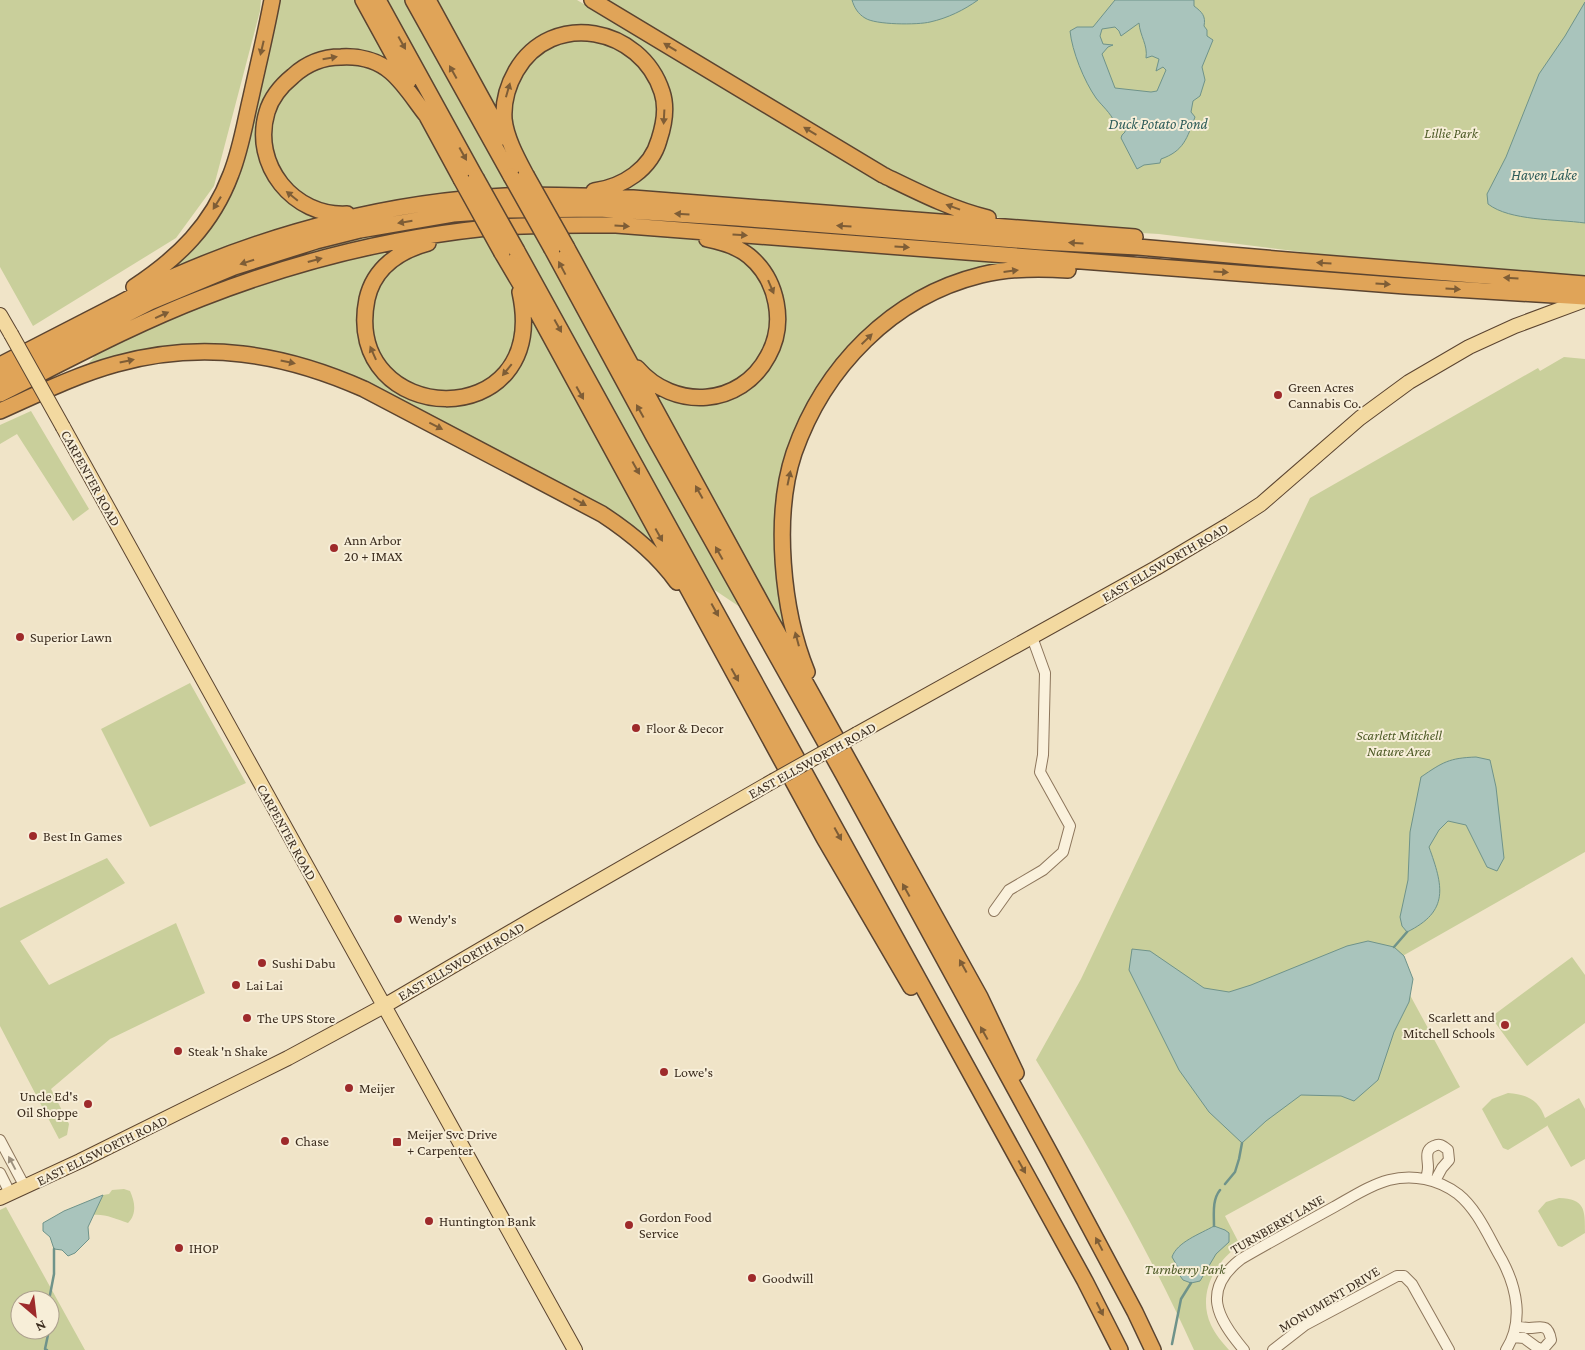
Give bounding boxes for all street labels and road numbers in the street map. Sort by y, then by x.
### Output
street label: CARPENTER ROAD [58,427,124,529]
street label: EAST ELLSWORTH ROAD [1099,519,1231,605]
street label: EAST ELLSWORTH ROAD [745,718,879,802]
street label: CARPENTER ROAD [254,781,320,883]
street label: EAST ELLSWORTH ROAD [395,918,527,1004]
street label: EAST ELLSWORTH ROAD [34,1111,170,1189]
street label: TURNBERRY LANE [1227,1190,1327,1257]
street label: MONUMENT DRIVE [1276,1262,1383,1335]

